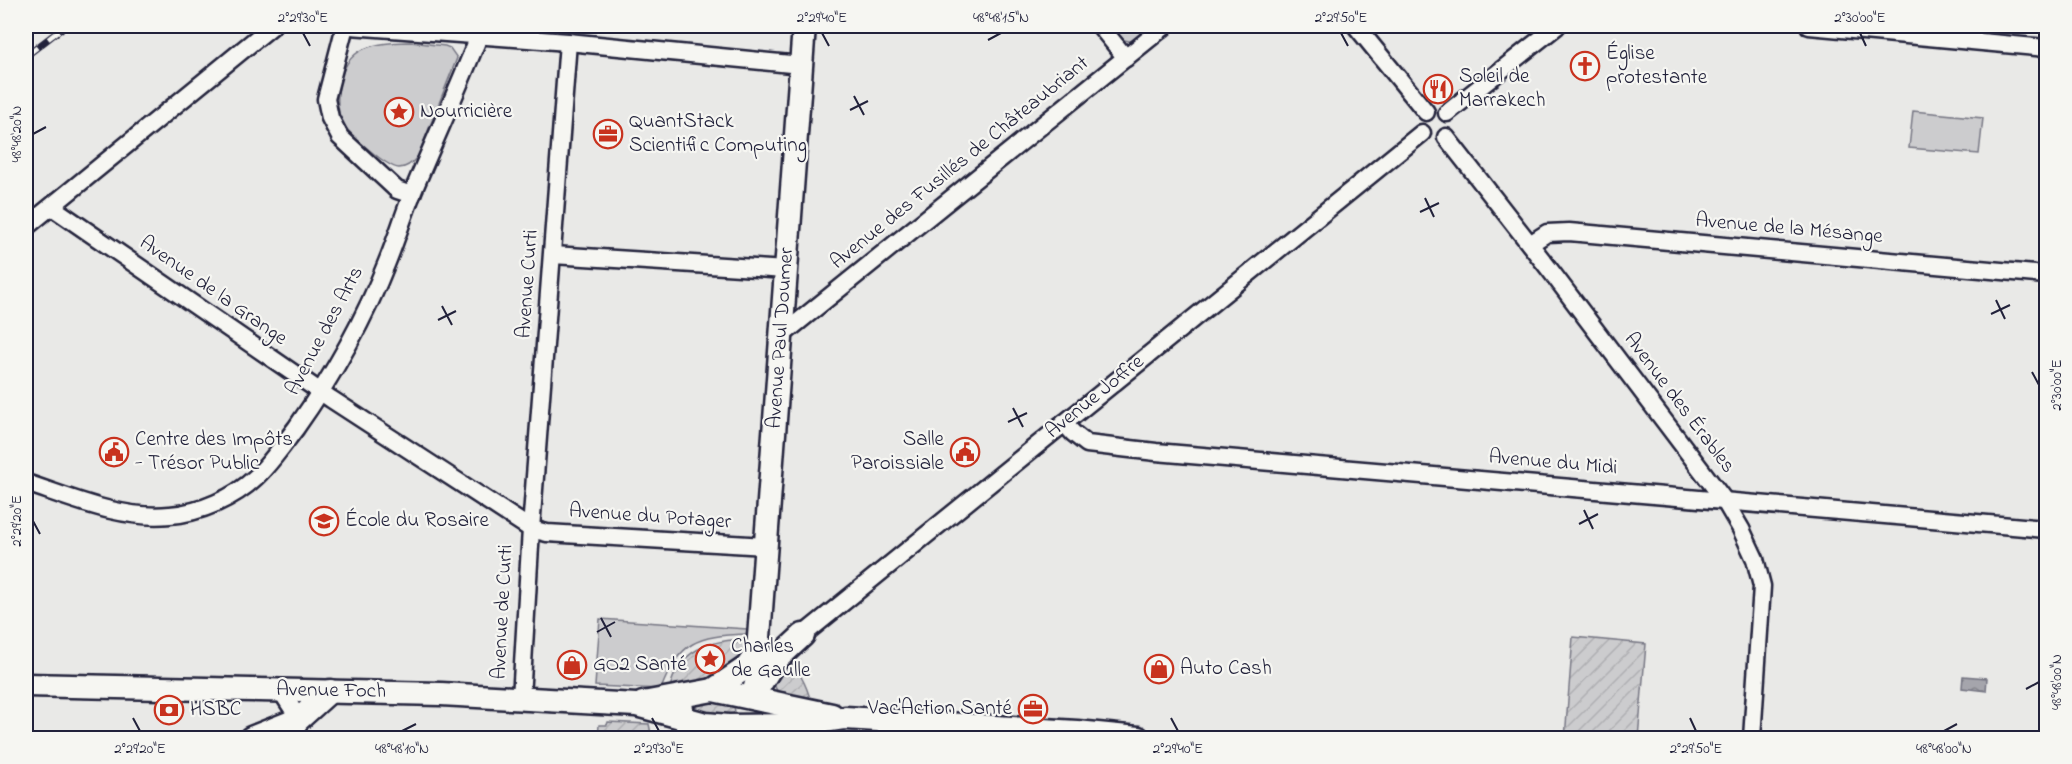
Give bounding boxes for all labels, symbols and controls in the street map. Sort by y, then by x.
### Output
text: 2°29'30"E [278,7,328,29]
text: 2°29'40"E [797,7,847,29]
text: 48°48'15"N [973,7,1029,29]
text: 2°29'50"E [1315,7,1367,29]
text: 2°30'00"E [1834,7,1886,29]
place label: Église protestante [1606,39,1708,93]
street label: Avenue des Fusillés de Châteaubriant [824,49,1096,277]
church icon: Église protestante [1569,50,1601,82]
place label: Soleil de Marrakech [1459,62,1545,116]
restaurant icon: Soleil de Marrakech [1422,73,1454,105]
place icon: Nourricière [383,96,415,128]
place label: Nourricière [420,97,513,127]
text: 48°48'20"N [6,106,28,162]
place label: QuantStack Scientific Computing [629,107,807,163]
office icon: QuantStack Scientific Computing [592,118,624,150]
street label: Avenue de la Mésange [1694,206,1885,254]
street label: Avenue de la Grange [132,229,294,355]
street label: Avenue Curti [509,229,547,339]
street label: Avenue Paul Doumer [760,246,802,430]
street label: Avenue des Arts [278,261,372,401]
street label: Avenue des Érables [1616,326,1742,480]
street label: Avenue Joffre [1039,347,1151,446]
text: 2°30'00"E [2046,359,2068,411]
place label: Centre des Impôts - Trésor Public [135,425,293,479]
place label: Salle Paroissiale [851,425,945,479]
public building icon: Centre des Impôts - Trésor Public [98,436,130,468]
public building icon: Salle Paroissiale [949,436,981,468]
street label: Avenue du Midi [1487,442,1619,484]
text: 2°29'20"E [6,495,28,547]
street label: Avenue du Potager [568,496,733,540]
school or university icon: École du Rosaire [308,505,340,537]
place label: École du Rosaire [345,506,489,536]
street label: Avenue de Curti [484,544,522,680]
place label: Charles de Gaulle [731,632,811,686]
place icon: Charles de Gaulle [694,643,726,675]
shop icon: GO2 Santé [556,649,588,681]
place label: GO2 Santé [593,650,687,680]
shop icon: Auto Cash [1143,653,1175,685]
place label: Auto Cash [1180,654,1272,684]
text: 48°48'00"N [2046,654,2068,710]
street label: Avenue Foch [276,675,386,707]
office icon: Vac'Action Santé [1017,693,1049,725]
bank icon: HSBC [153,694,185,726]
place label: Vac'Action Santé [867,694,1013,724]
place label: HSBC [190,695,241,725]
text: 2°29'20"E [114,738,166,760]
text: 48°48'10"N [375,738,429,760]
text: 2°29'30"E [634,738,684,760]
text: 2°29'40"E [1153,738,1203,760]
text: 2°29'50"E [1670,738,1722,760]
text: 48°48'00"N [1916,738,1972,760]

